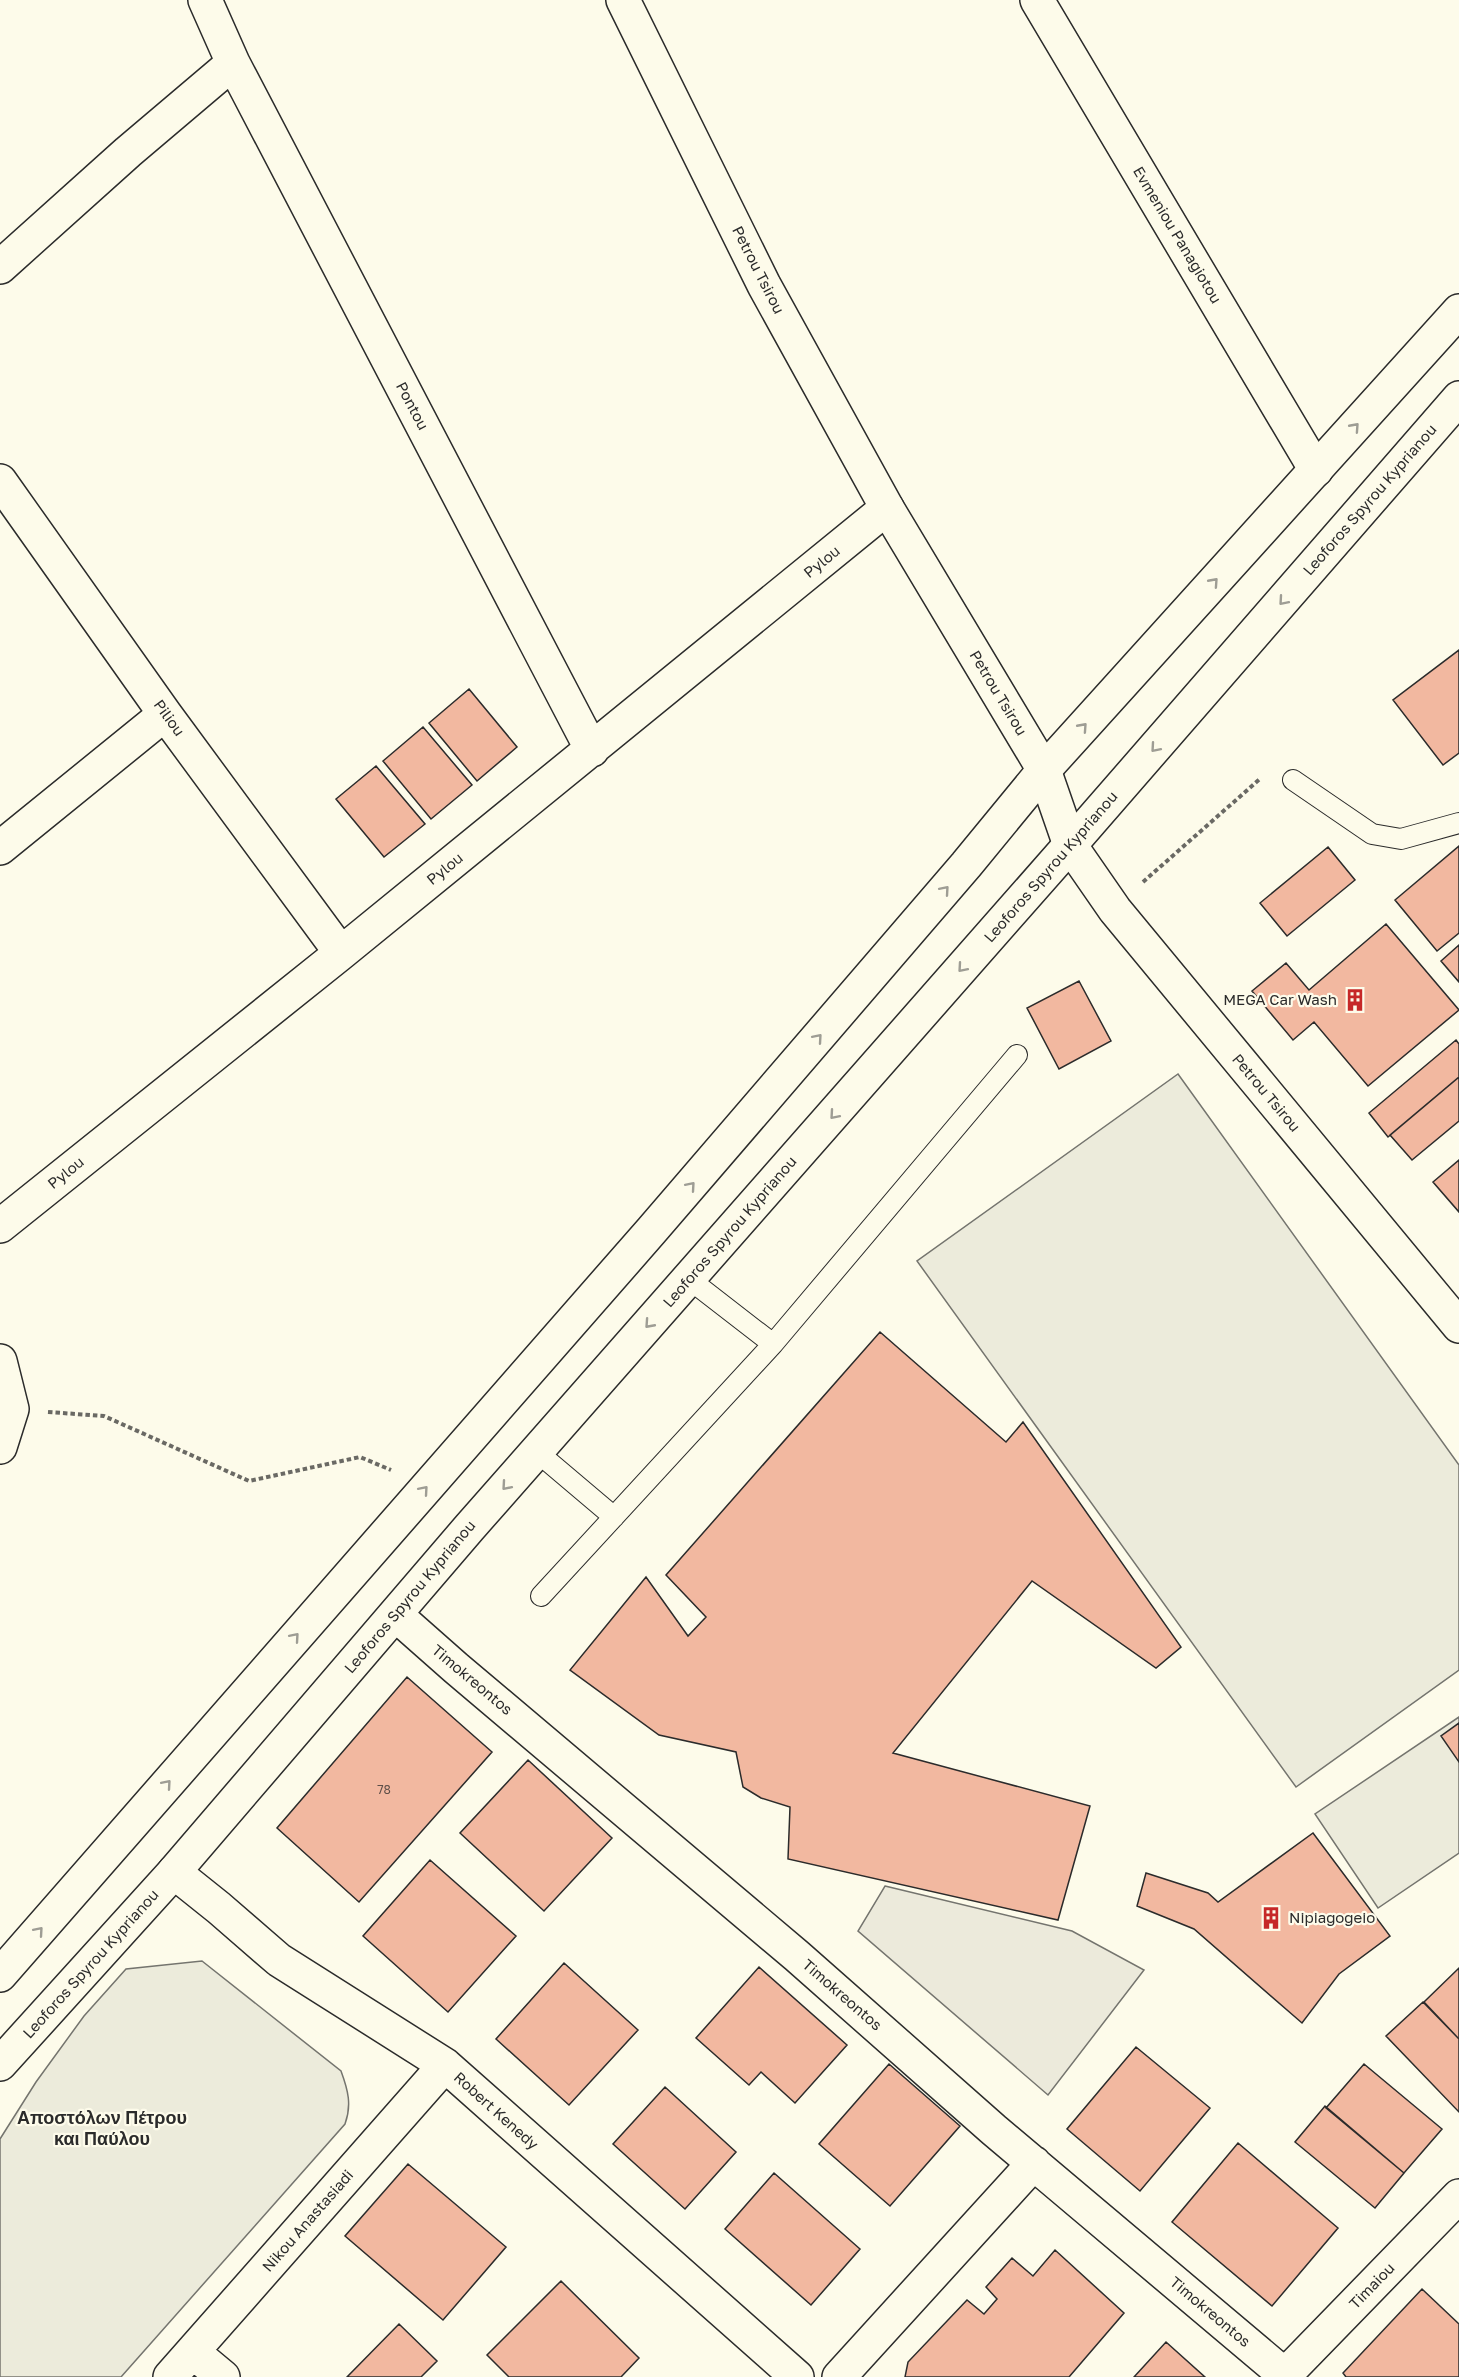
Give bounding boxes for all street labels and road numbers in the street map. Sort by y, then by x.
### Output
street label: Evmeniou Panagiotou [1130,163,1226,306]
street label: Petrou Tsirou [729,223,789,316]
street label: Pontou [393,378,433,433]
street label: Leoforos Spyrou Kyprianou [1299,420,1440,579]
street label: Pylou [800,541,843,581]
street label: Petrou Tsirou [966,647,1031,738]
street label: Piliou [151,696,189,739]
street label: Leoforos Spyrou Kyprianou [980,787,1121,946]
street label: Pylou [423,848,466,888]
street label: Petrou Tsirou [1229,1050,1305,1135]
street label: Pylou [44,1152,87,1192]
street label: Leoforos Spyrou Kyprianou [659,1152,800,1311]
street label: Leoforos Spyrou Kyprianou [340,1516,479,1677]
street label: Timokreontos [429,1640,517,1718]
street label: Leoforos Spyrou Kyprianou [19,1885,162,2041]
street label: Timokreontos [799,1955,886,2034]
street label: Robert Kenedy [451,2068,543,2153]
street label: Nikou Anastasiadi [258,2166,356,2275]
street label: Timaiou [1345,2258,1398,2312]
street label: Timokreontos [1167,2272,1255,2350]

